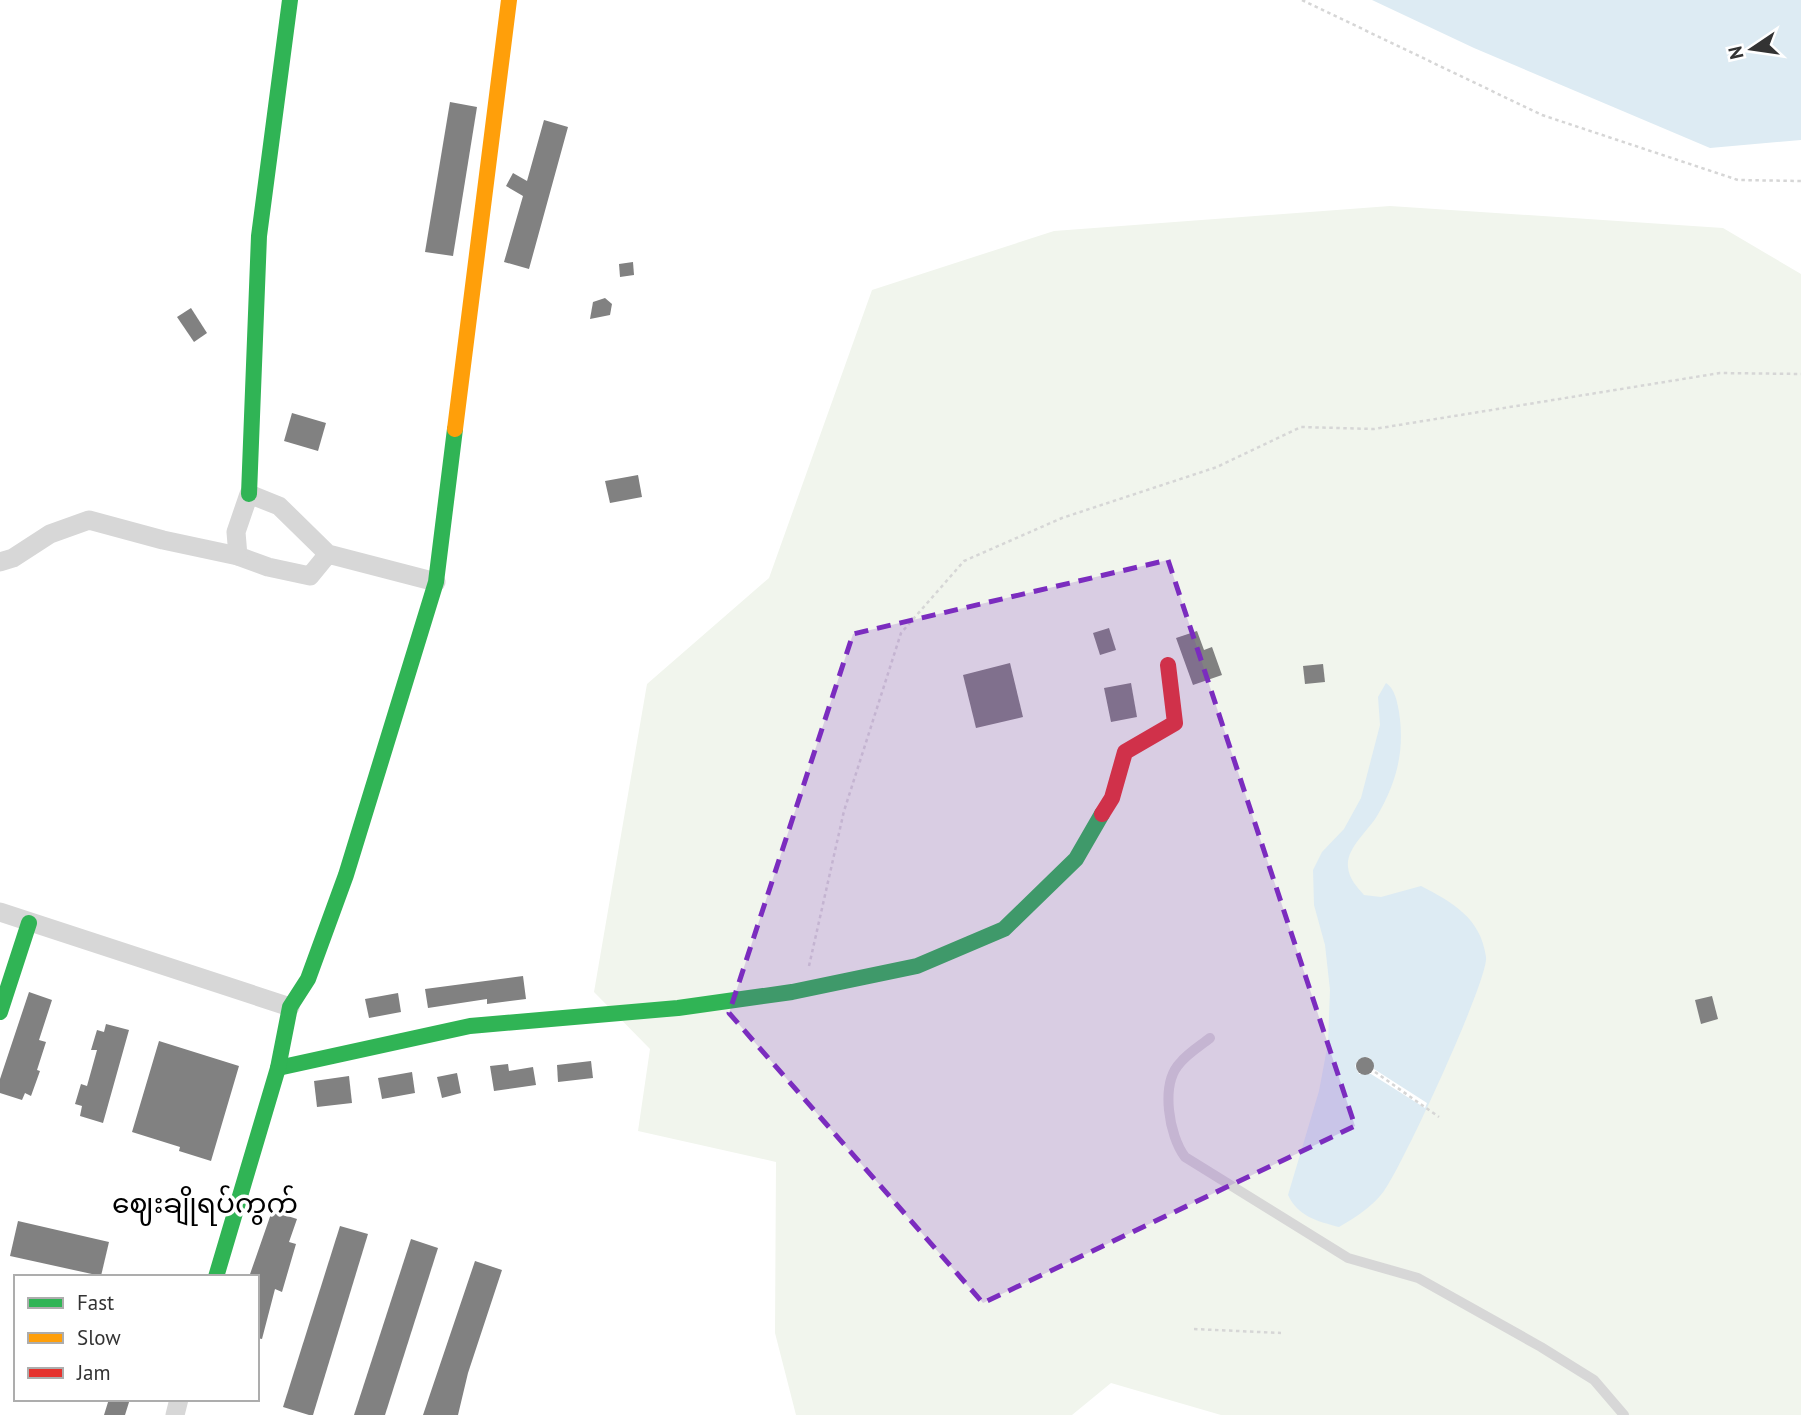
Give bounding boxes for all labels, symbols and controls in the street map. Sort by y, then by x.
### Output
north arrow [1717,14,1787,84]
text: N [1722,44,1749,62]
district label: ဈေးချိုရပ်ကွက် [112,1184,298,1226]
legend [14,1275,259,1401]
text: Fast [77,1289,114,1316]
text: Slow [77,1324,121,1351]
text: Jam [76,1359,111,1386]

